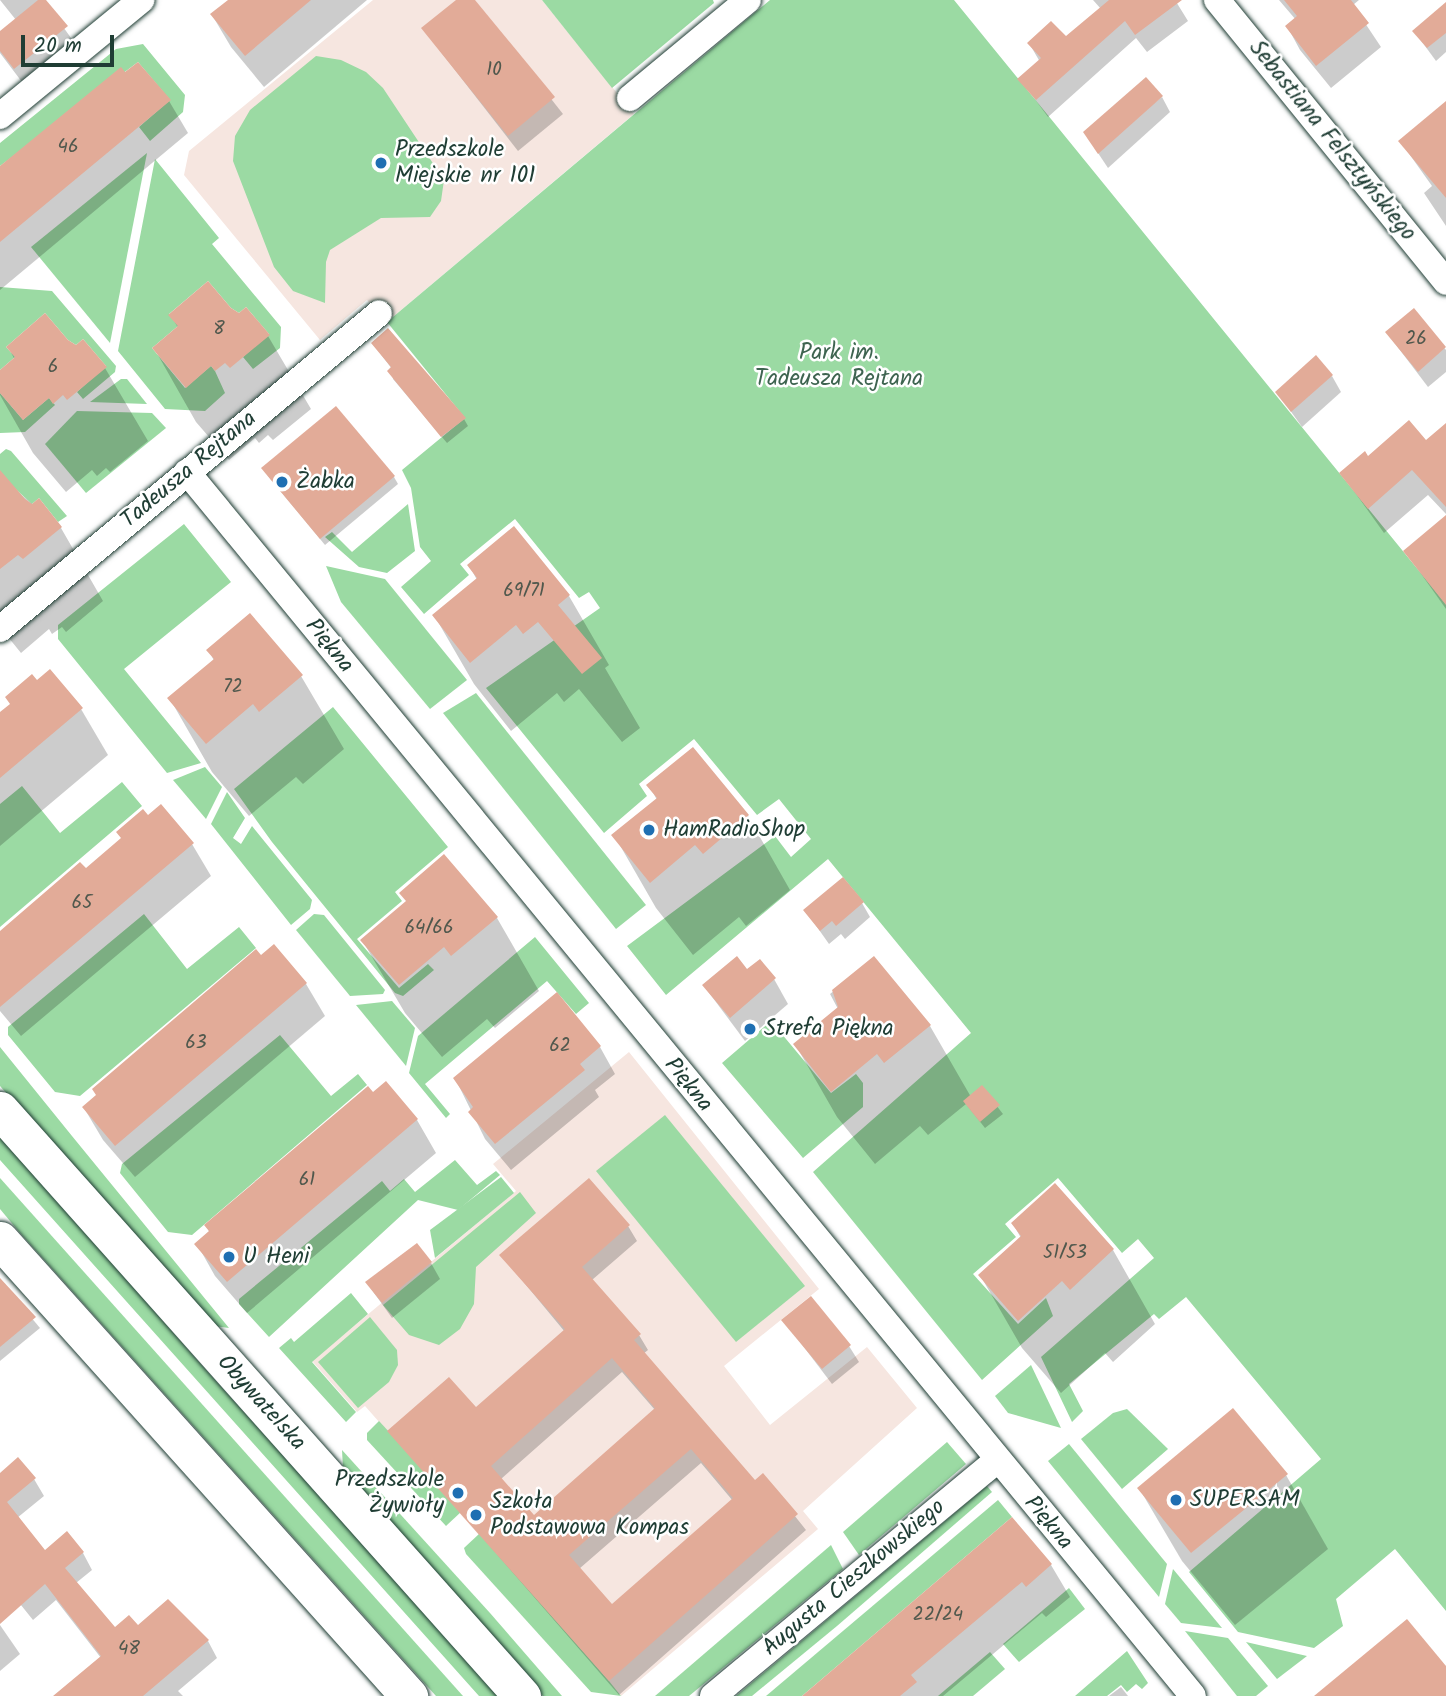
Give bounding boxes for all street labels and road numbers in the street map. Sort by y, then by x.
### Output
street label: Sebastiana Felsztyńskiego [1243,35,1421,247]
street label: Tadeusza Rejtana [116,405,262,535]
street label: Piękna [299,613,359,679]
street label: Piękna [658,1052,718,1118]
street label: Obywatelska [211,1349,311,1457]
street label: Piękna [1018,1490,1078,1556]
street label: Augusta Cieszkowskiego [757,1494,951,1662]

